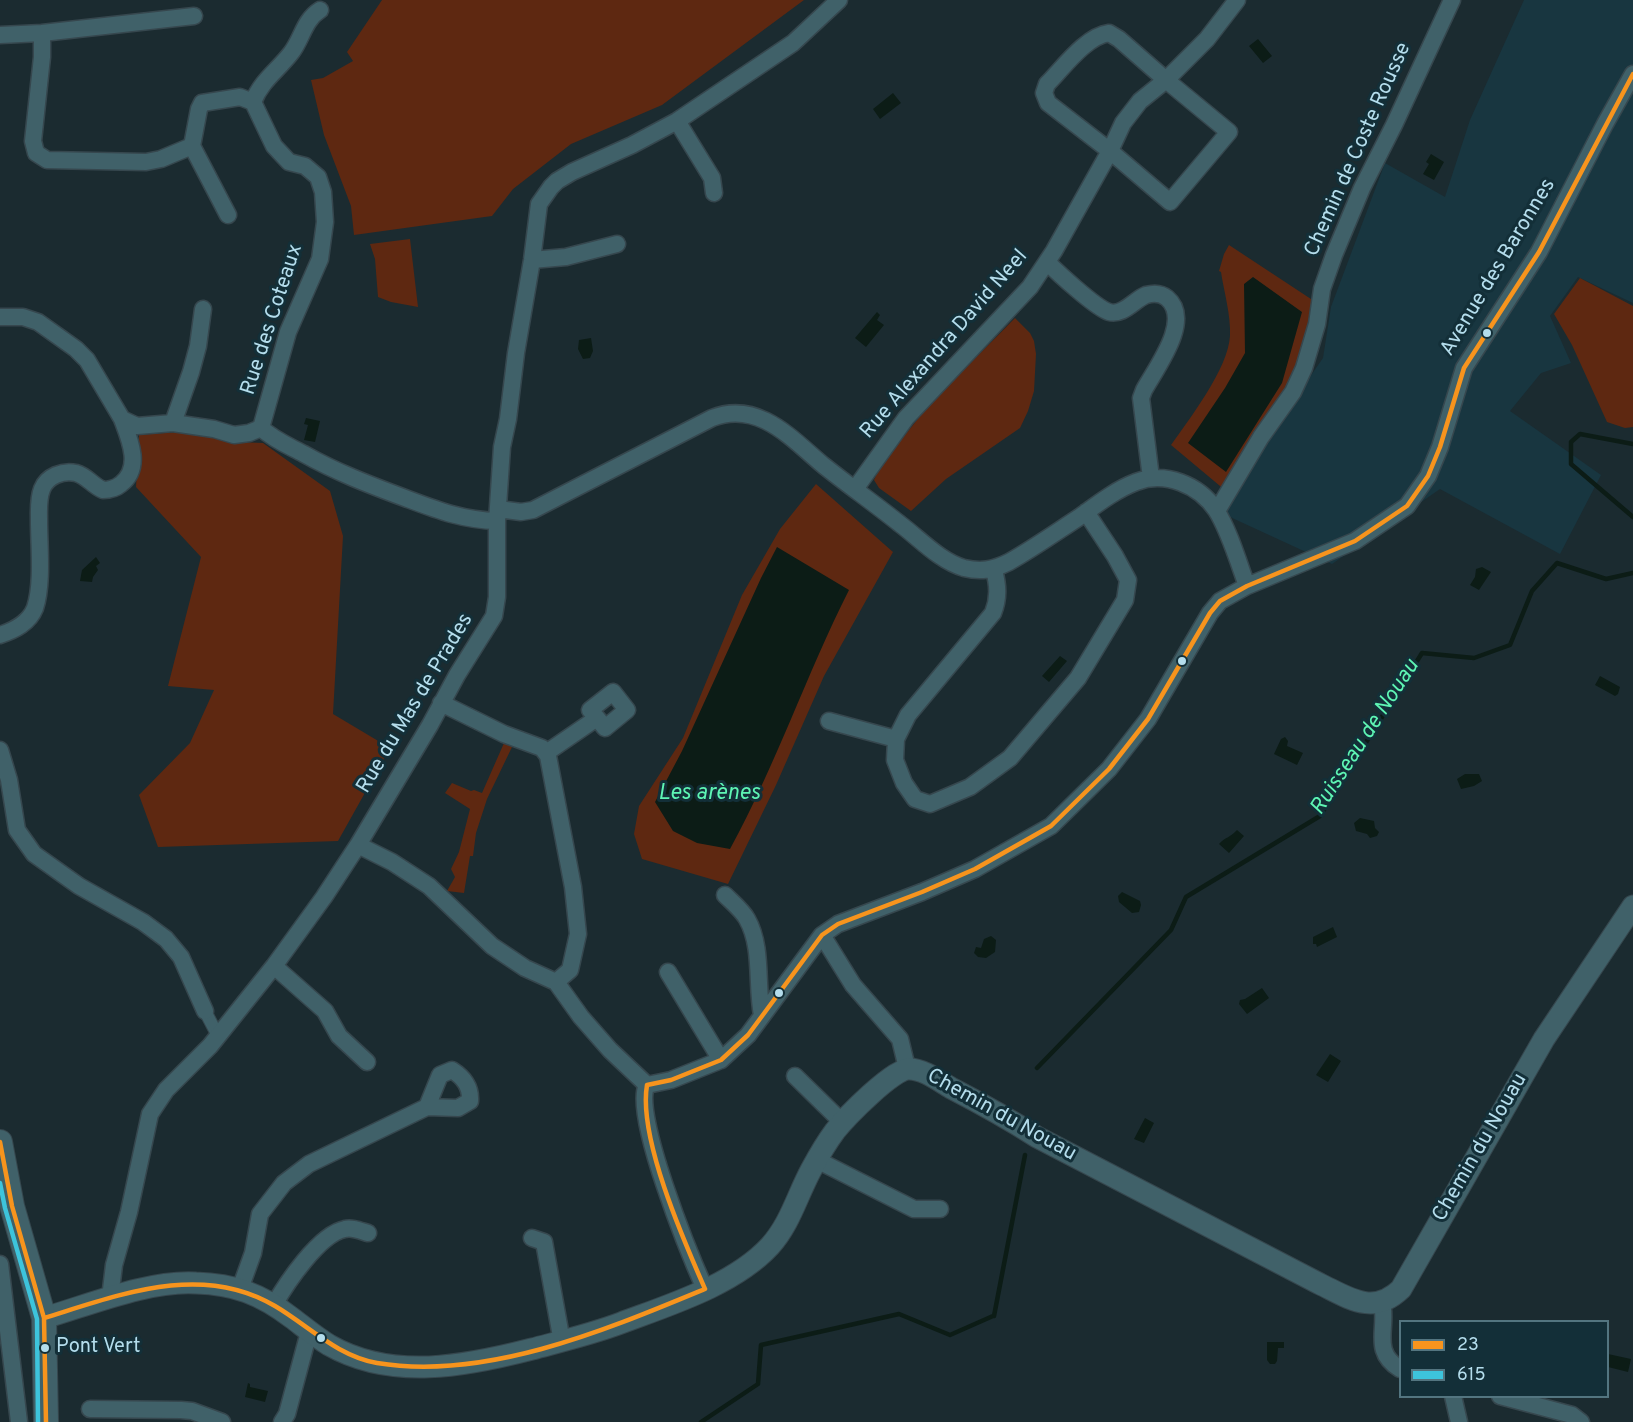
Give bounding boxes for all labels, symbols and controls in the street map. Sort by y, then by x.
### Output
street label: Chemin de Coste Rousse [1300,39,1418,261]
street label: Avenue des Baronnes [1436,175,1562,361]
street label: Rue des Coteaux [237,241,309,399]
street label: Rue Alexandra David Neel [856,245,1034,445]
unlabelled marker [1481,327,1493,339]
street label: Rue du Mas de Prades [352,609,480,799]
unlabelled marker [1176,655,1188,667]
water label: Ruisseau de Nouau [1306,655,1426,821]
water label: Les arènes [658,782,760,808]
unlabelled marker [773,987,785,999]
street label: Chemin du Nouau [922,1064,1080,1168]
street label: Chemin du Nouau [1428,1069,1534,1227]
legend [1399,1320,1609,1398]
unlabelled marker [315,1332,327,1344]
text: 23 [1457,1334,1479,1357]
place label: Pont Vert [56,1336,141,1360]
marker: Pont Vert [39,1342,51,1354]
text: 615 [1457,1364,1486,1387]

